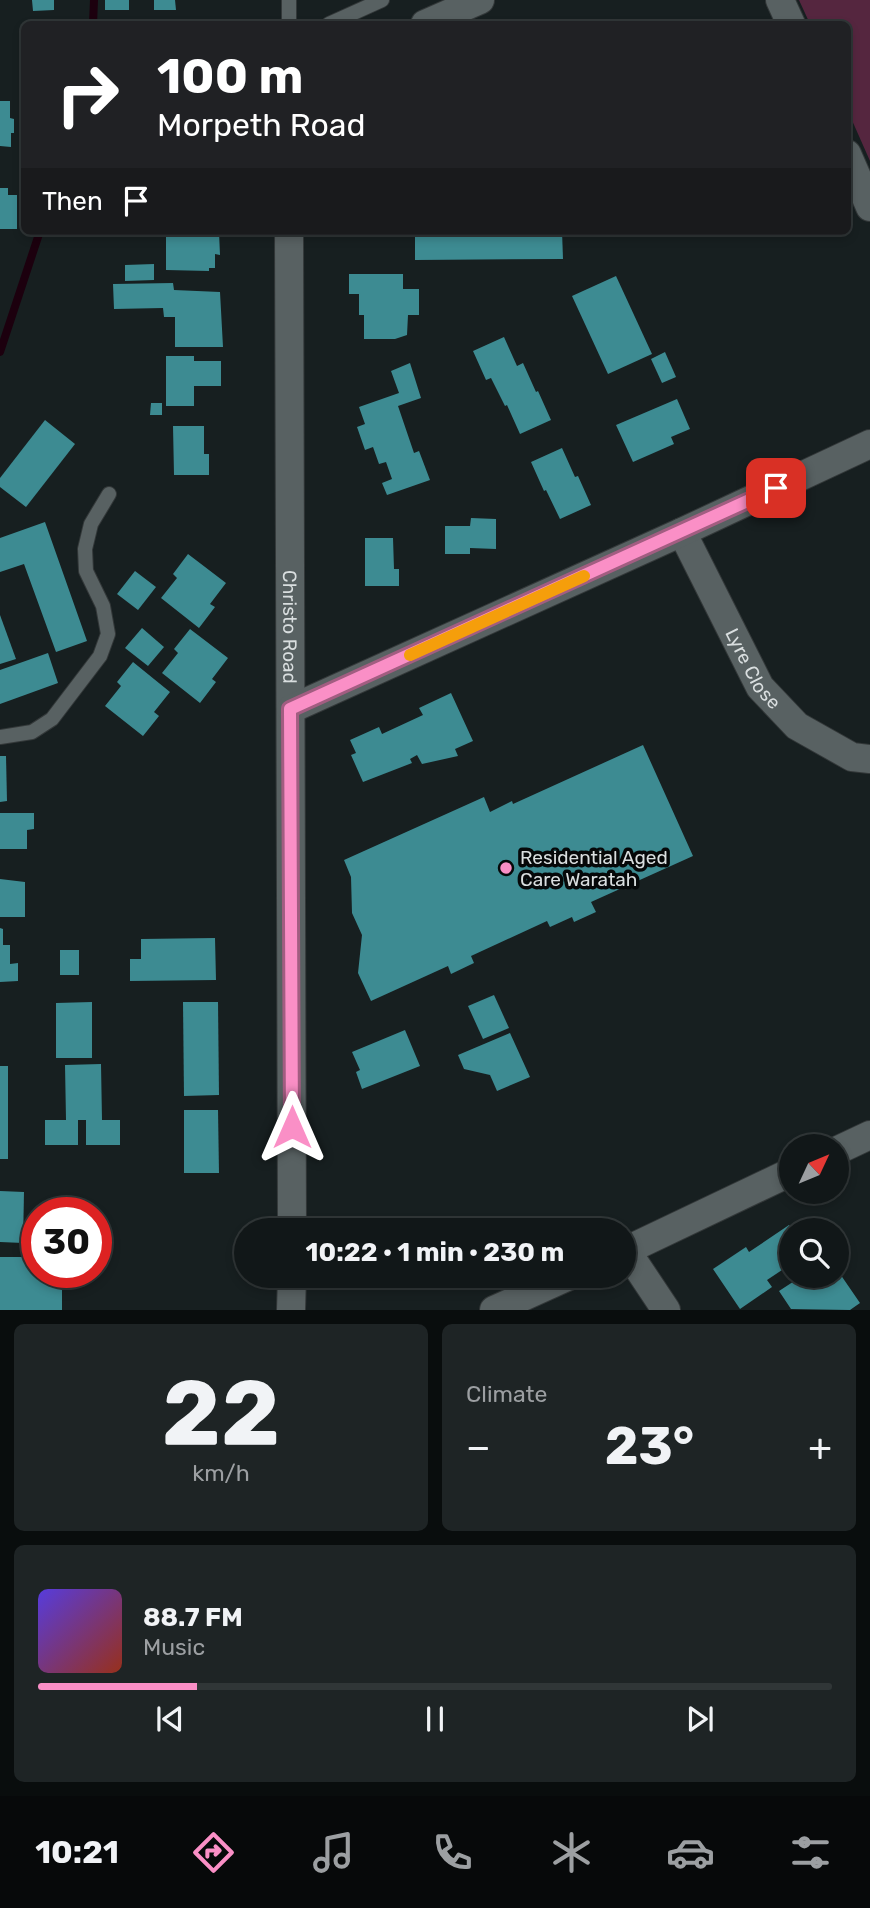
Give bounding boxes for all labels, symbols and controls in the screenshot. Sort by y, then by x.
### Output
text: 100 m [157,47,303,105]
icon: right [42,49,133,140]
text: Morpeth Road [157,106,366,144]
icon: arrive [117,182,155,220]
text: Then [42,186,103,217]
pin [746,458,806,518]
icon: arrive [757,469,795,507]
street label: Christo Road [279,570,302,684]
street label: Lyre Close [721,624,786,713]
place label: Residential Aged Care Waratah [520,846,668,891]
marker: Residential Aged Care Waratah [498,860,514,876]
position arrow [255,1090,329,1164]
north arrow [779,1134,849,1204]
map controls [779,1134,849,1288]
speed limit sign: 30 [21,1197,112,1288]
button: search [779,1218,849,1288]
text: 10:22 · 1 min · 230 m [306,1237,564,1268]
text: 22 [162,1359,280,1467]
text: Climate [466,1380,547,1408]
text: 23° [605,1415,694,1477]
text: − [466,1424,491,1470]
text: + [808,1424,832,1470]
text: km/h [192,1459,250,1487]
text: 88.7 FM [143,1602,243,1633]
text: Music [143,1633,205,1661]
icon: previous [151,1700,189,1738]
icon: pause [416,1700,454,1738]
icon: next [681,1700,719,1738]
icon: directions [189,1828,238,1877]
icon: music [309,1828,358,1877]
icon: phone [428,1828,477,1877]
icon: climate [547,1828,596,1877]
icon: car [666,1828,715,1877]
icon: filters [786,1828,835,1877]
text: 10:21 [35,1833,119,1871]

